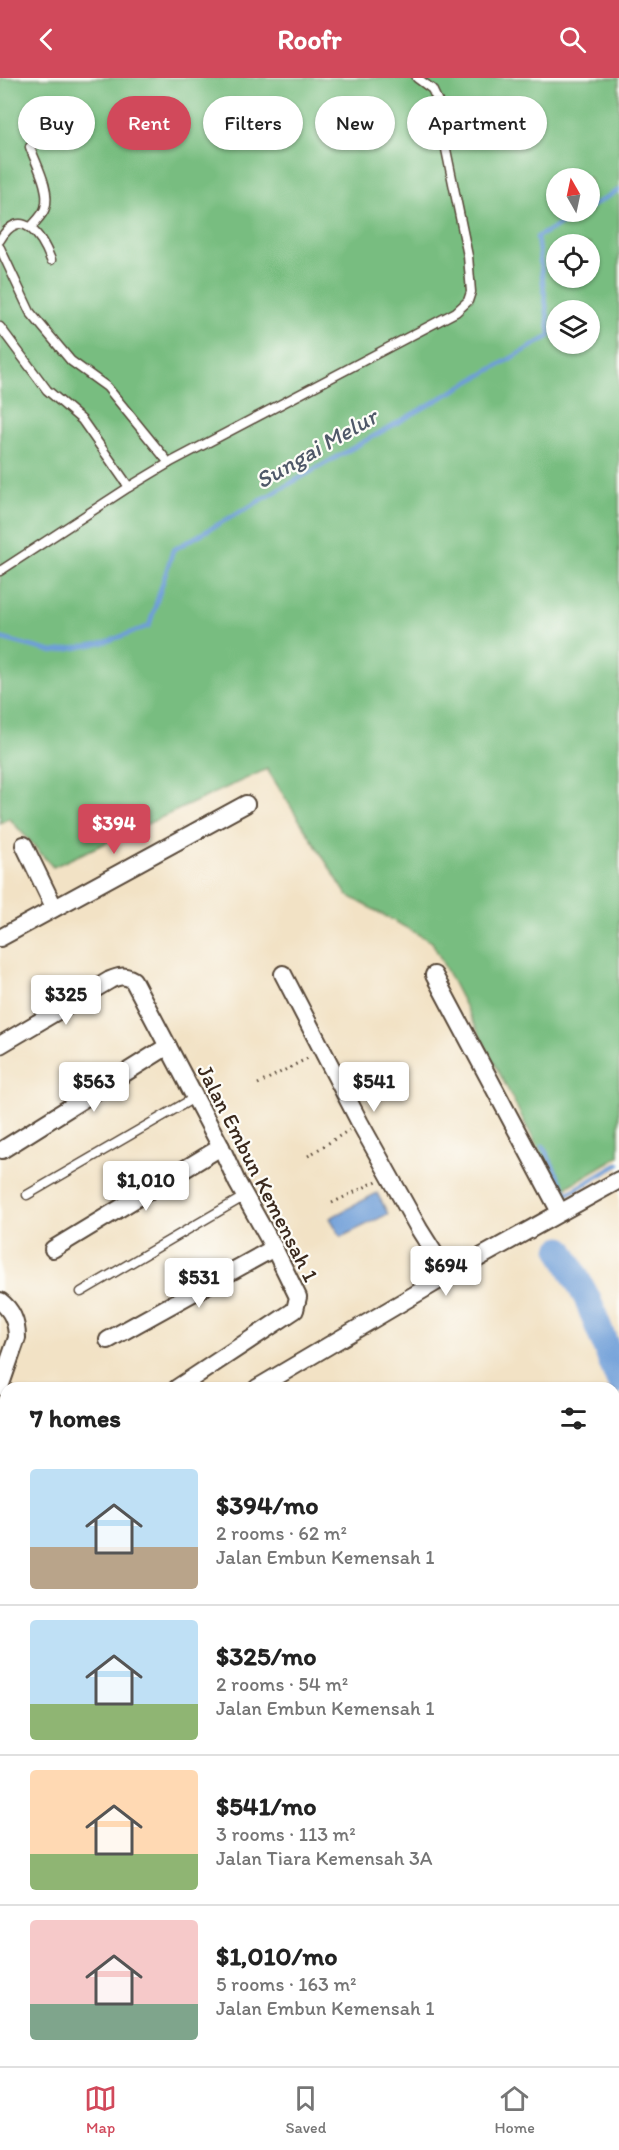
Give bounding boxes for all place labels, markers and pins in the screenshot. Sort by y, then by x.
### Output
pin: $394 [78,804,150,855]
pin: $325 [30,975,102,1026]
pin: $563 [58,1062,130,1113]
pin: $541 [338,1062,410,1113]
pin: $1,010 [97,1161,195,1212]
pin: $694 [410,1246,482,1297]
pin: $531 [163,1258,235,1309]

